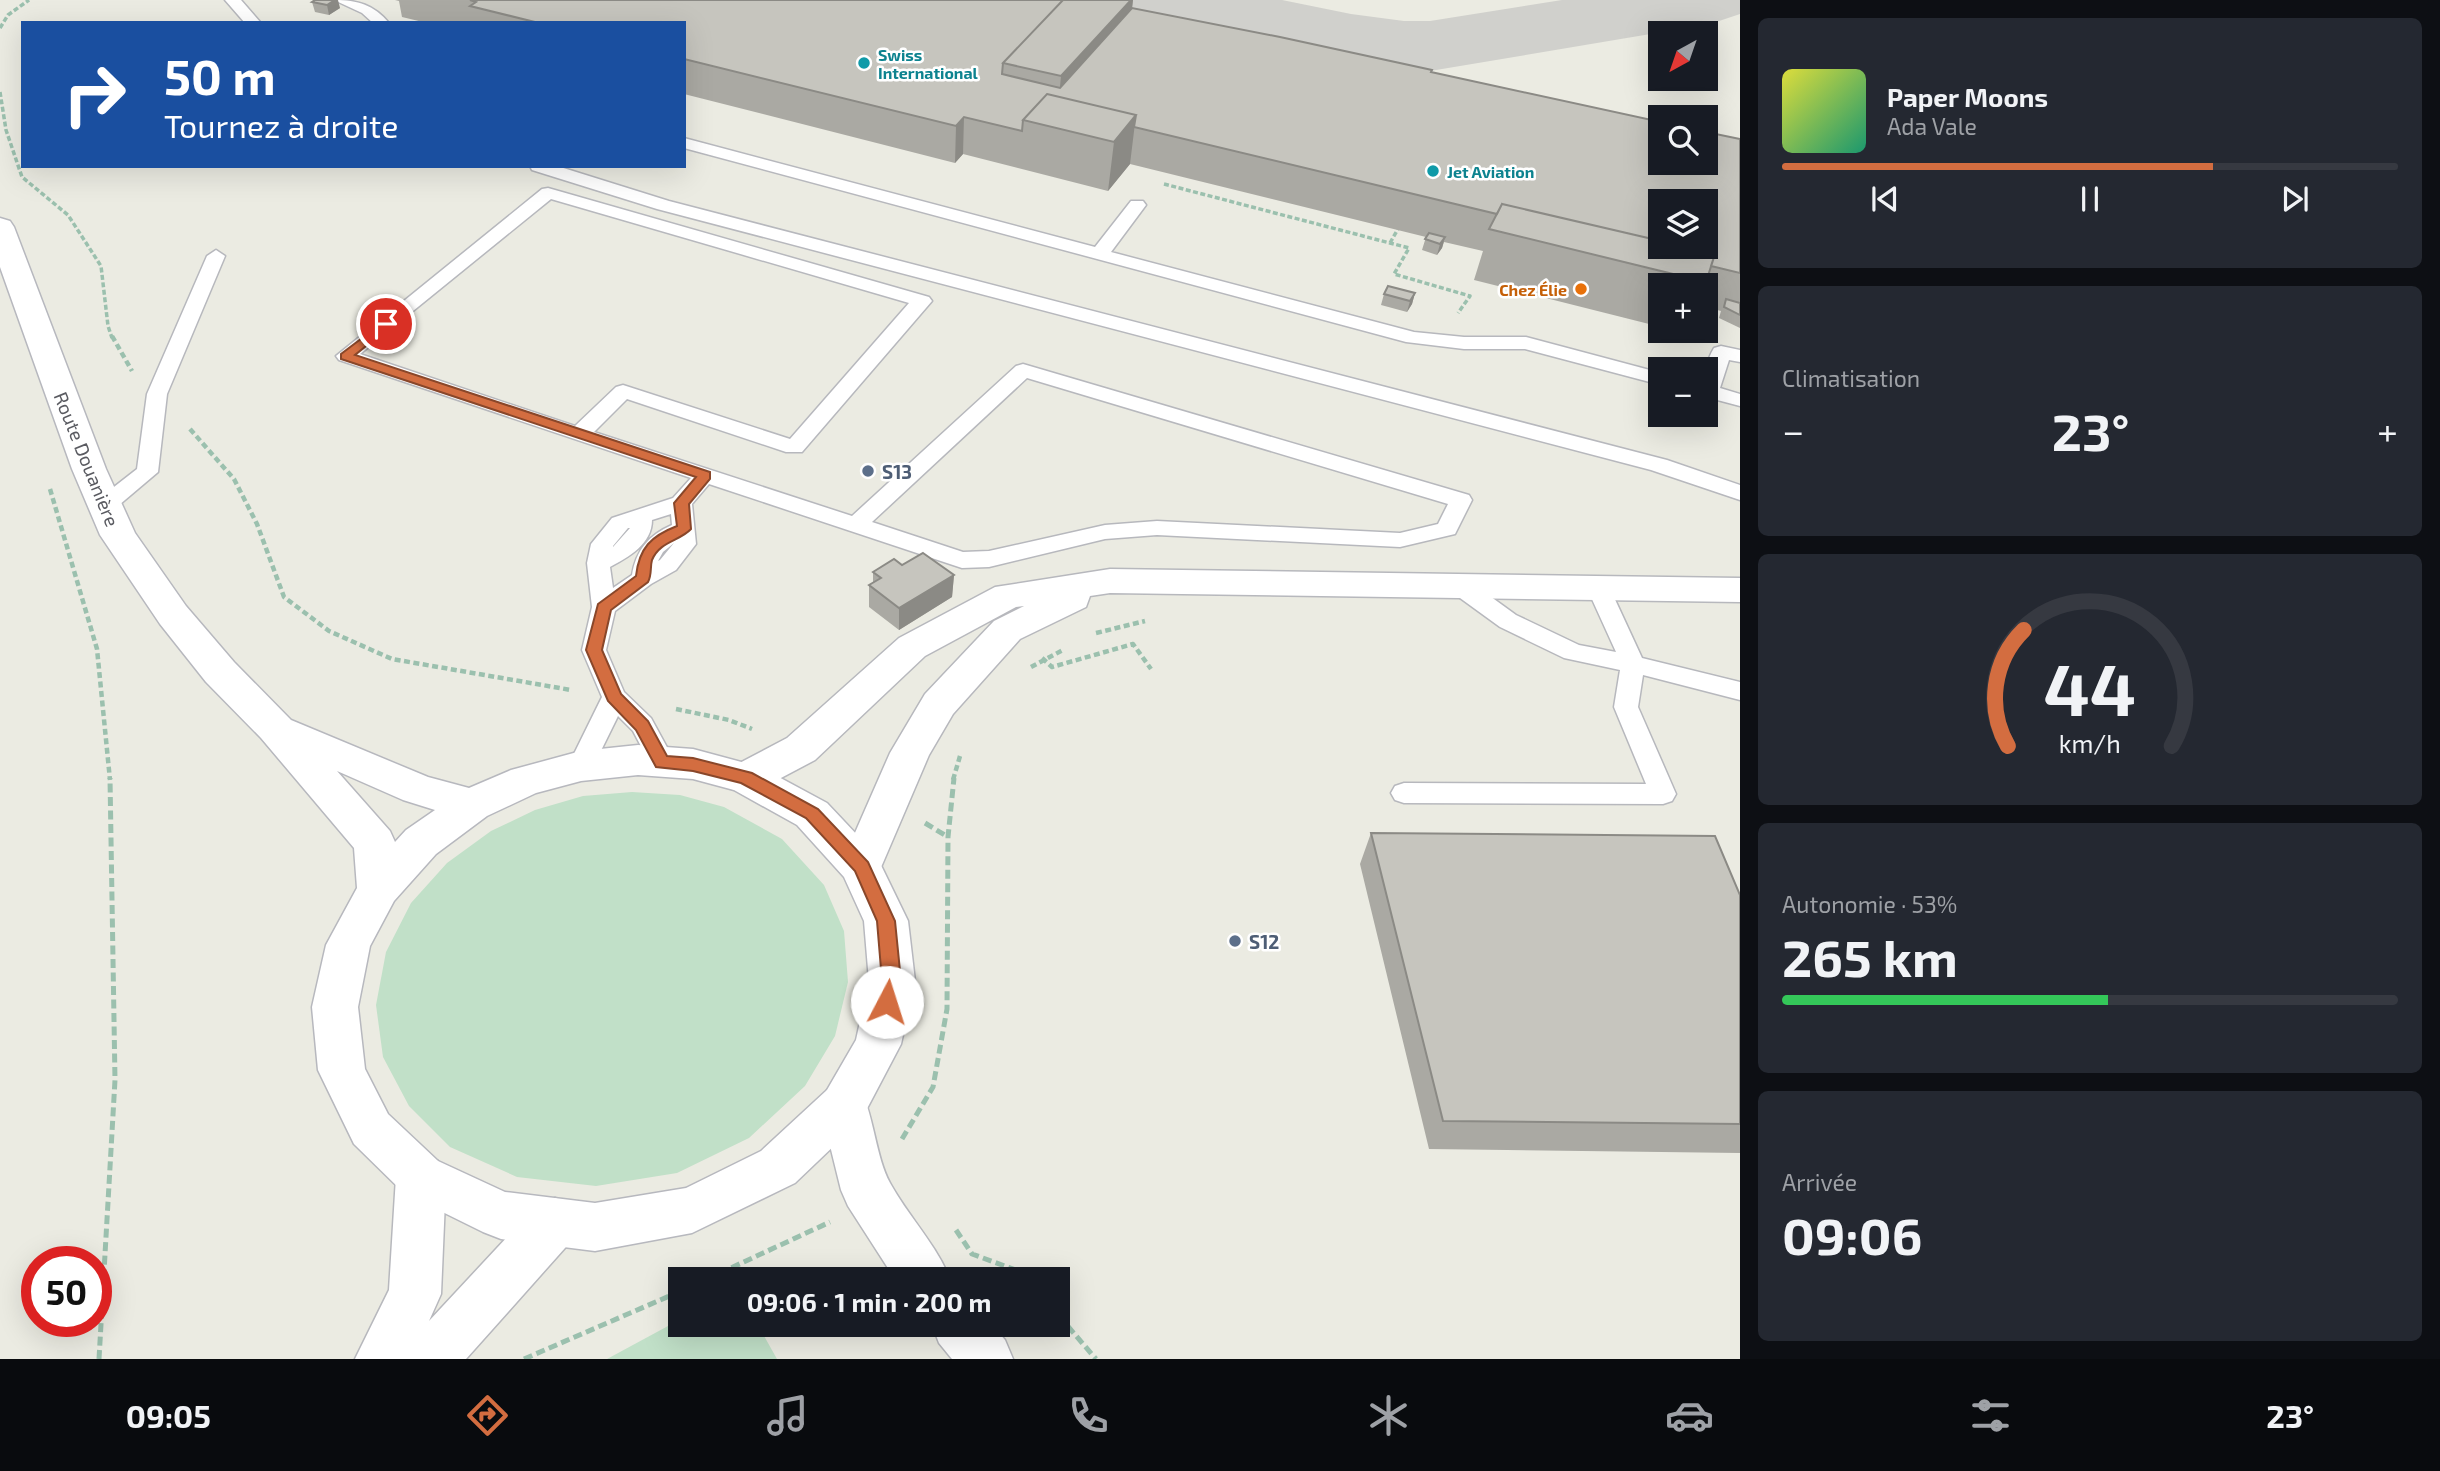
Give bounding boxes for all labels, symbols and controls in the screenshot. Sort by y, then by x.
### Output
north arrow [1648,21,1718,91]
map controls [1648,21,1718,427]
place label: Swiss International [878,45,979,82]
text: 50 m [164,46,276,105]
icon: right [49,49,140,140]
marker: Swiss International [856,55,872,71]
text: Paper Moons [1887,81,2048,112]
button: search [1648,105,1718,175]
text: Tournez à droite [164,106,398,144]
text: Ada Vale [1887,112,1977,140]
place label: Jet Aviation [1447,162,1534,181]
marker: Jet Aviation [1425,163,1441,179]
icon: previous [1866,180,1904,218]
icon: pause [2071,180,2109,218]
icon: next [2276,180,2314,218]
button: layers [1648,189,1718,259]
button: + [1648,273,1718,343]
place label: Chez Élie [1499,280,1567,299]
marker: Chez Élie [1573,281,1589,297]
pin [356,294,416,354]
icon: arrive [367,305,405,343]
button: − [1648,357,1718,427]
text: Climatisation [1782,364,1920,392]
street label: Route Douanière [50,388,124,530]
text: 23° [2052,399,2129,461]
text: − [1782,407,1804,453]
text: + [2377,407,2398,453]
place label: S13 [882,460,912,483]
marker: S13 [860,463,876,479]
text: 44 [2044,643,2136,731]
text: km/h [2059,727,2121,757]
text: Autonomie · 53% [1782,890,1957,918]
text: 265 km [1782,925,1958,987]
place label: S12 [1249,930,1279,953]
marker: S12 [1227,933,1243,949]
position arrow [850,965,924,1039]
text: Arrivée [1782,1168,1857,1196]
text: 09:06 [1782,1203,1922,1265]
speed limit sign: 50 [21,1246,112,1337]
text: 09:06 · 1 min · 200 m [747,1286,991,1317]
icon: directions [463,1391,512,1440]
icon: music [763,1391,812,1440]
icon: phone [1064,1391,1113,1440]
icon: climate [1364,1391,1413,1440]
icon: car [1665,1391,1714,1440]
icon: filters [1966,1391,2015,1440]
text: 09:05 [126,1396,211,1434]
text: 23° [2266,1396,2314,1434]

